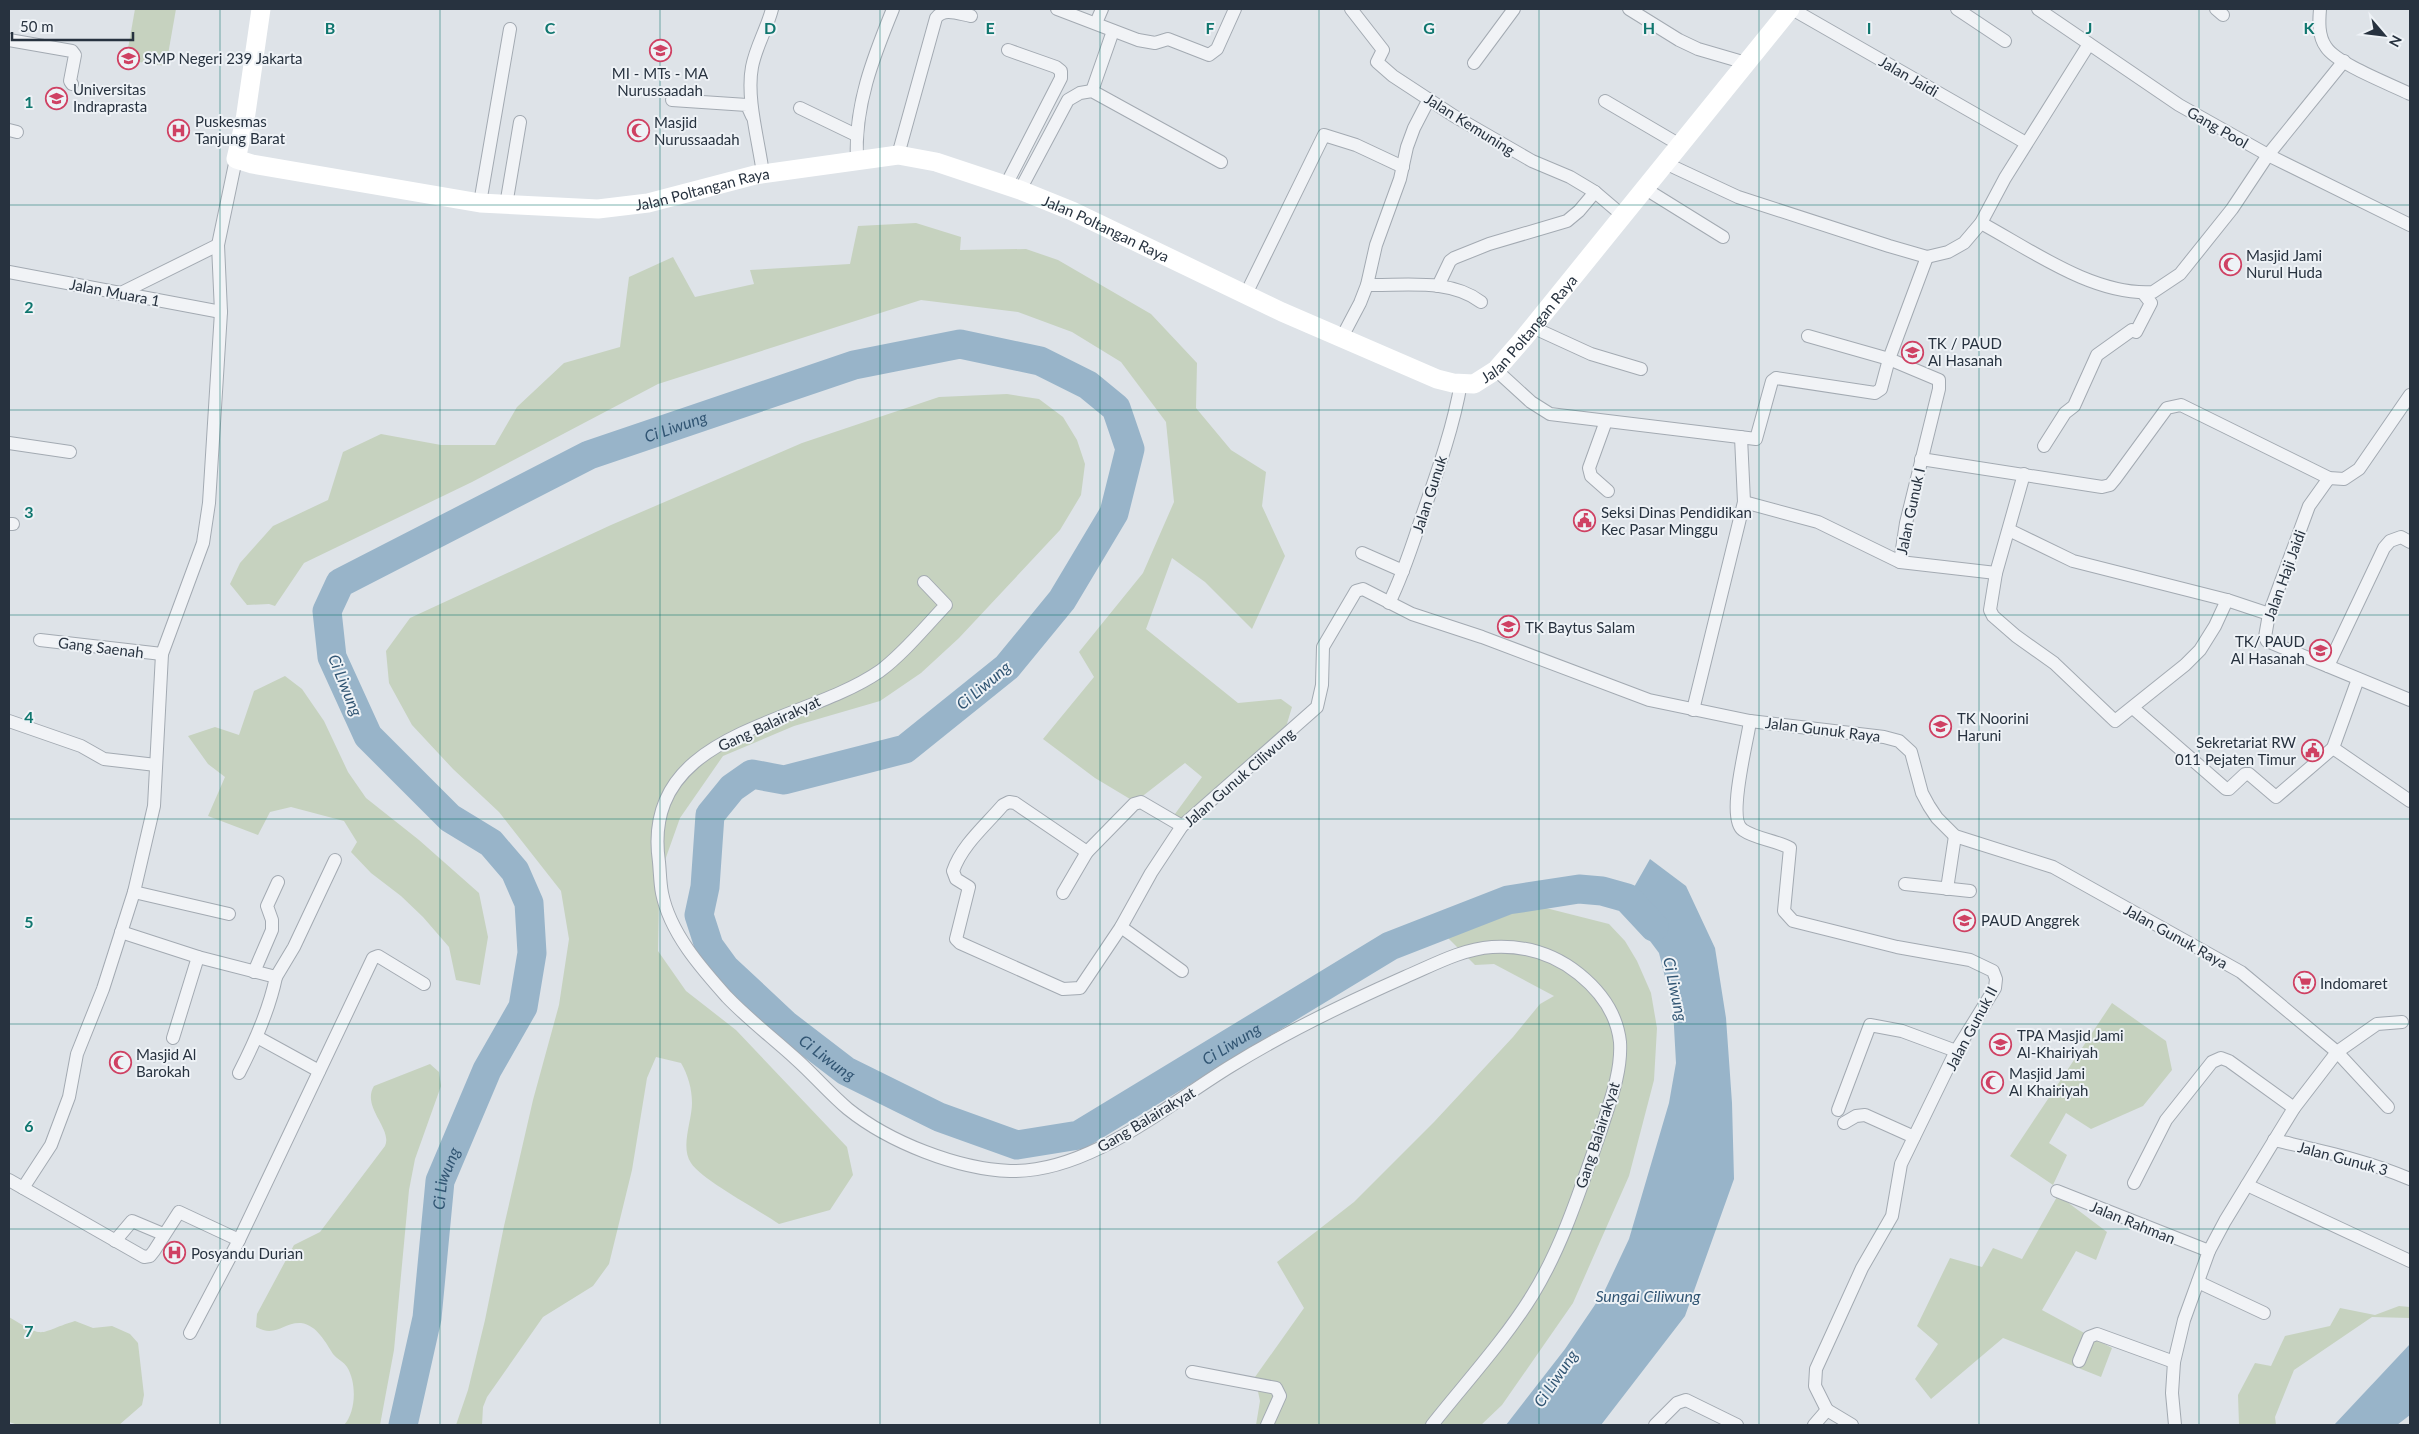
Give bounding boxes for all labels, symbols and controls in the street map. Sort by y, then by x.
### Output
scale bar [12,10,134,42]
north arrow [2359,10,2409,60]
text: 50 m [20,17,54,35]
text: B [325,18,335,37]
text: C [545,18,556,37]
text: D [764,18,776,37]
text: E [985,18,995,37]
text: F [1205,18,1215,37]
text: G [1423,18,1435,37]
text: H [1643,18,1655,37]
text: I [1867,18,1871,37]
text: J [2086,18,2092,37]
text: K [2304,18,2316,37]
text: N [2386,33,2406,50]
school or university icon: MI - MTs - MA Nurussaadah [648,38,672,62]
school or university icon: SMP Negeri 239 Jakarta [116,46,140,70]
place label: SMP Negeri 239 Jakarta [144,49,303,67]
street label: Jalan Jaidi [1876,52,1942,100]
place label: MI - MTs - MA Nurussaadah [612,64,709,99]
place label: Universitas Indraprasta [73,80,147,115]
school or university icon: Universitas Indraprasta [45,86,69,110]
street label: Jalan Kemuning [1422,89,1519,159]
text: 1 [24,92,34,111]
street label: Gang Pool [2184,102,2252,152]
place label: Puskesmas Tanjung Barat [195,112,286,147]
place label: Masjid Nurussaadah [654,113,740,148]
hospital icon: Puskesmas Tanjung Barat [167,118,191,142]
mosque icon: Masjid Nurussaadah [626,119,650,143]
street label: Jalan Poltangan Raya [634,164,771,213]
street label: Jalan Poltangan Raya [1040,191,1172,265]
place label: Masjid Jami Nurul Huda [2246,246,2322,281]
mosque icon: Masjid Jami Nurul Huda [2218,252,2242,276]
street label: Jalan Poltangan Raya [1477,271,1581,386]
street label: Jalan Muara 1 [68,274,162,310]
text: 2 [24,297,34,316]
place label: TK / PAUD Al Hasanah [1928,334,2002,369]
school or university icon: TK / PAUD Al Hasanah [1900,340,1924,364]
water label: Ci Liwung [641,406,709,445]
street label: Jalan Gunuk [1408,453,1450,535]
street label: Jalan Gunuk I [1892,466,1928,556]
text: 3 [24,502,34,521]
place label: Seksi Dinas Pendidikan Kec Pasar Minggu [1601,503,1752,538]
public building icon: Seksi Dinas Pendidikan Kec Pasar Minggu [1573,509,1597,533]
street label: Jalan Haji Jaidi [2259,527,2309,623]
school or university icon: TK Baytus Salam [1497,615,1521,639]
place label: TK Baytus Salam [1525,618,1635,636]
place label: TK/ PAUD Al Hasanah [2231,632,2305,667]
street label: Gang Saenah [57,633,145,661]
school or university icon: TK/ PAUD Al Hasanah [2309,638,2333,662]
water label: Ci Liwung [325,651,367,719]
water label: Ci Liwung [952,657,1014,713]
street label: Gang Balairakyat [715,691,824,755]
text: 4 [24,707,34,726]
place label: TK Noorini Haruni [1957,709,2029,744]
street label: Jalan Gunuk Raya [1764,713,1882,745]
school or university icon: TK Noorini Haruni [1929,715,1953,739]
street label: Jalan Gunuk Ciliwung [1180,724,1298,830]
place label: Sekretariat RW 011 Pejaten Timur [2175,733,2297,768]
public building icon: Sekretariat RW 011 Pejaten Timur [2300,739,2324,763]
street label: Jalan Gunuk Raya [2121,900,2231,972]
school or university icon: PAUD Anggrek [1953,908,1977,932]
place label: PAUD Anggrek [1981,911,2080,929]
text: 5 [24,912,34,931]
water label: Ci Liwung [1660,955,1692,1023]
supermarket icon: Indomaret [2292,971,2316,995]
place label: Indomaret [2320,974,2388,992]
street label: Jalan Gunuk II [1941,983,2001,1073]
water label: Ci Liwung [1198,1018,1264,1068]
place label: TPA Masjid Jami Al-Khairiyah [2017,1026,2124,1061]
water label: Ci Liwung [796,1030,859,1084]
school or university icon: TPA Masjid Jami Al-Khairiyah [1989,1032,2013,1056]
place label: Masjid Al Barokah [136,1045,196,1080]
mosque icon: Masjid Al Barokah [108,1051,132,1075]
place label: Masjid Jami Al Khairiyah [2009,1064,2088,1099]
mosque icon: Masjid Jami Al Khairiyah [1981,1070,2005,1094]
street label: Gang Balairakyat [1571,1079,1623,1190]
street label: Gang Balairakyat [1094,1082,1199,1155]
text: 6 [24,1116,34,1135]
street label: Jalan Gunuk 3 [2296,1137,2390,1179]
water label: Ci Liwung [428,1144,463,1211]
street label: Jalan Rahman [2088,1197,2178,1247]
hospital icon: Posyandu Durian [163,1241,187,1265]
place label: Posyandu Durian [191,1244,303,1262]
water label: Sungai Ciliwung [1595,1286,1701,1305]
text: 7 [24,1321,34,1340]
water label: Ci Liwung [1529,1346,1581,1410]

